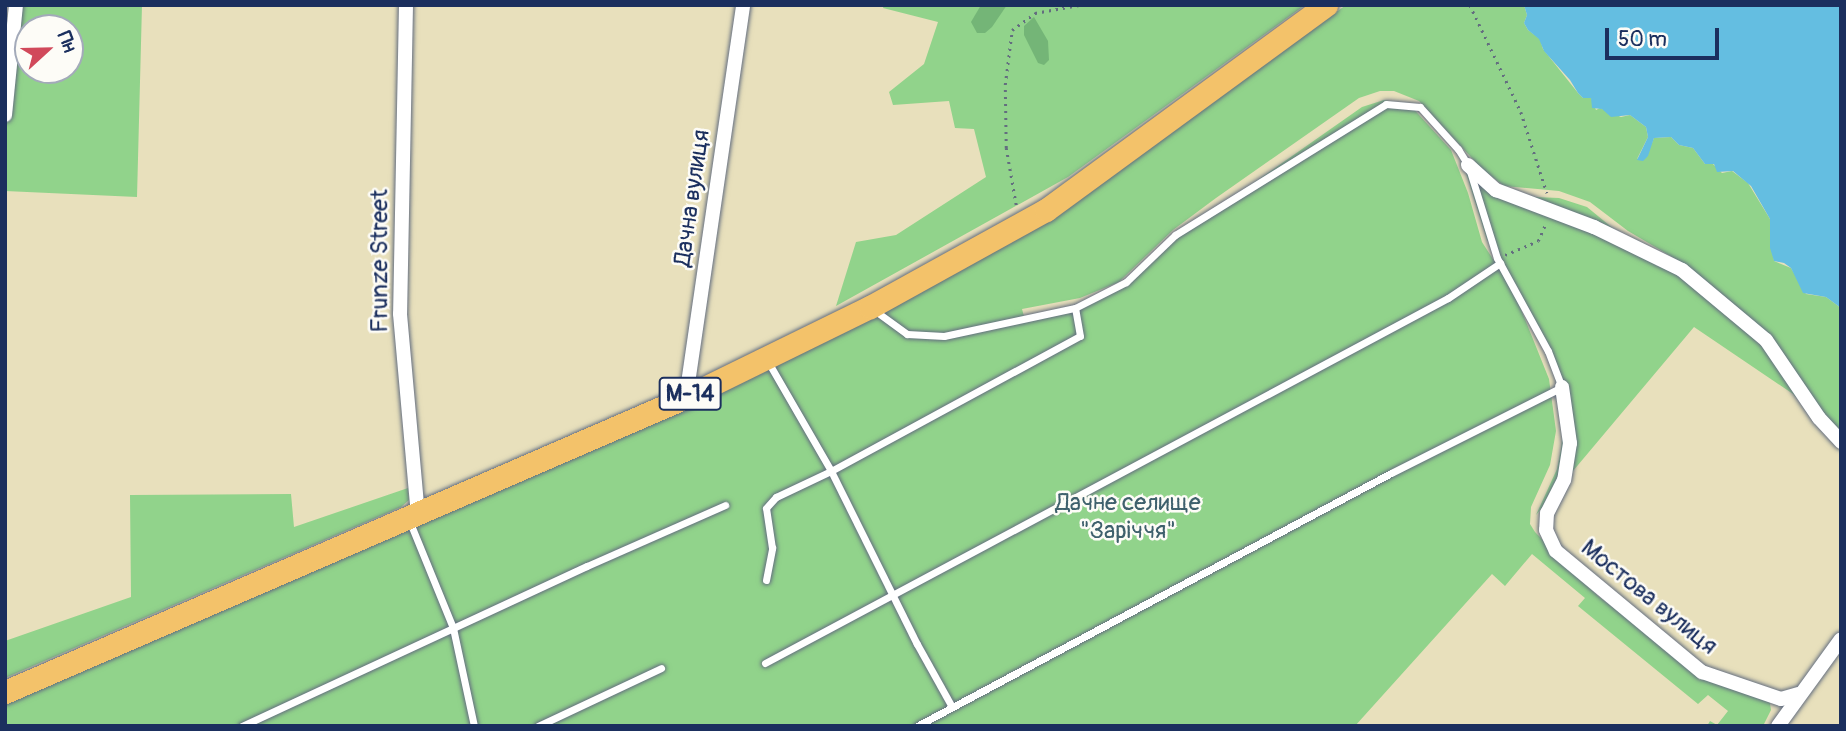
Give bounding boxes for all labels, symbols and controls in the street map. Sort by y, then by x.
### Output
north arrow [14,14,84,84]
scale bar [1608,14,1722,58]
text: 50 m [1618,26,1667,53]
text: Пн [52,28,82,56]
street label: Дачна вулиця [668,128,716,268]
street label: Frunze Street [366,189,394,333]
road number: М-14 [658,374,722,414]
park label: Дачне селище "Заріччя" [1055,489,1201,545]
street label: Мостова вулиця [1575,533,1723,661]

